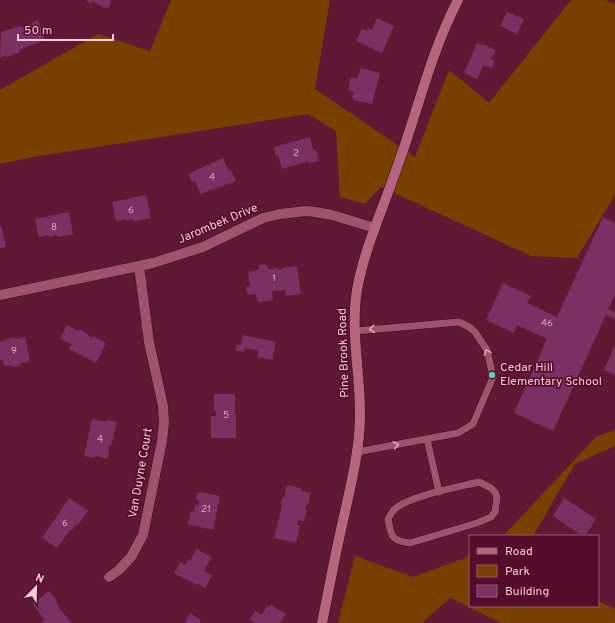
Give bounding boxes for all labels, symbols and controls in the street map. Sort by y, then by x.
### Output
scale bar [18,16,113,42]
text: 50 m [24,23,52,39]
house number: 2 [293,147,299,160]
house number: 4 [209,171,215,184]
street label: Jarombek Drive [176,200,260,248]
house number: 6 [128,204,134,217]
house number: 8 [51,221,57,234]
house number: 1 [272,272,276,285]
street label: Pine Brook Road [334,308,354,398]
house number: 46 [541,317,553,330]
one-way arrow [369,325,375,334]
house number: 9 [11,345,17,358]
one-way arrow [483,348,491,355]
place label: Cedar Hill Elementary School [500,360,602,390]
marker: Cedar Hill Elementary School [487,370,497,380]
house number: 5 [223,409,229,422]
street label: Van Duyne Court [125,427,157,519]
house number: 4 [97,433,103,446]
one-way arrow [393,441,399,449]
house number: 21 [201,503,211,516]
house number: 6 [62,517,68,530]
legend [469,535,599,607]
text: Road [505,544,533,560]
text: Park [505,564,530,580]
north arrow [16,567,56,607]
text: N [33,571,46,587]
text: Building [505,584,549,600]

